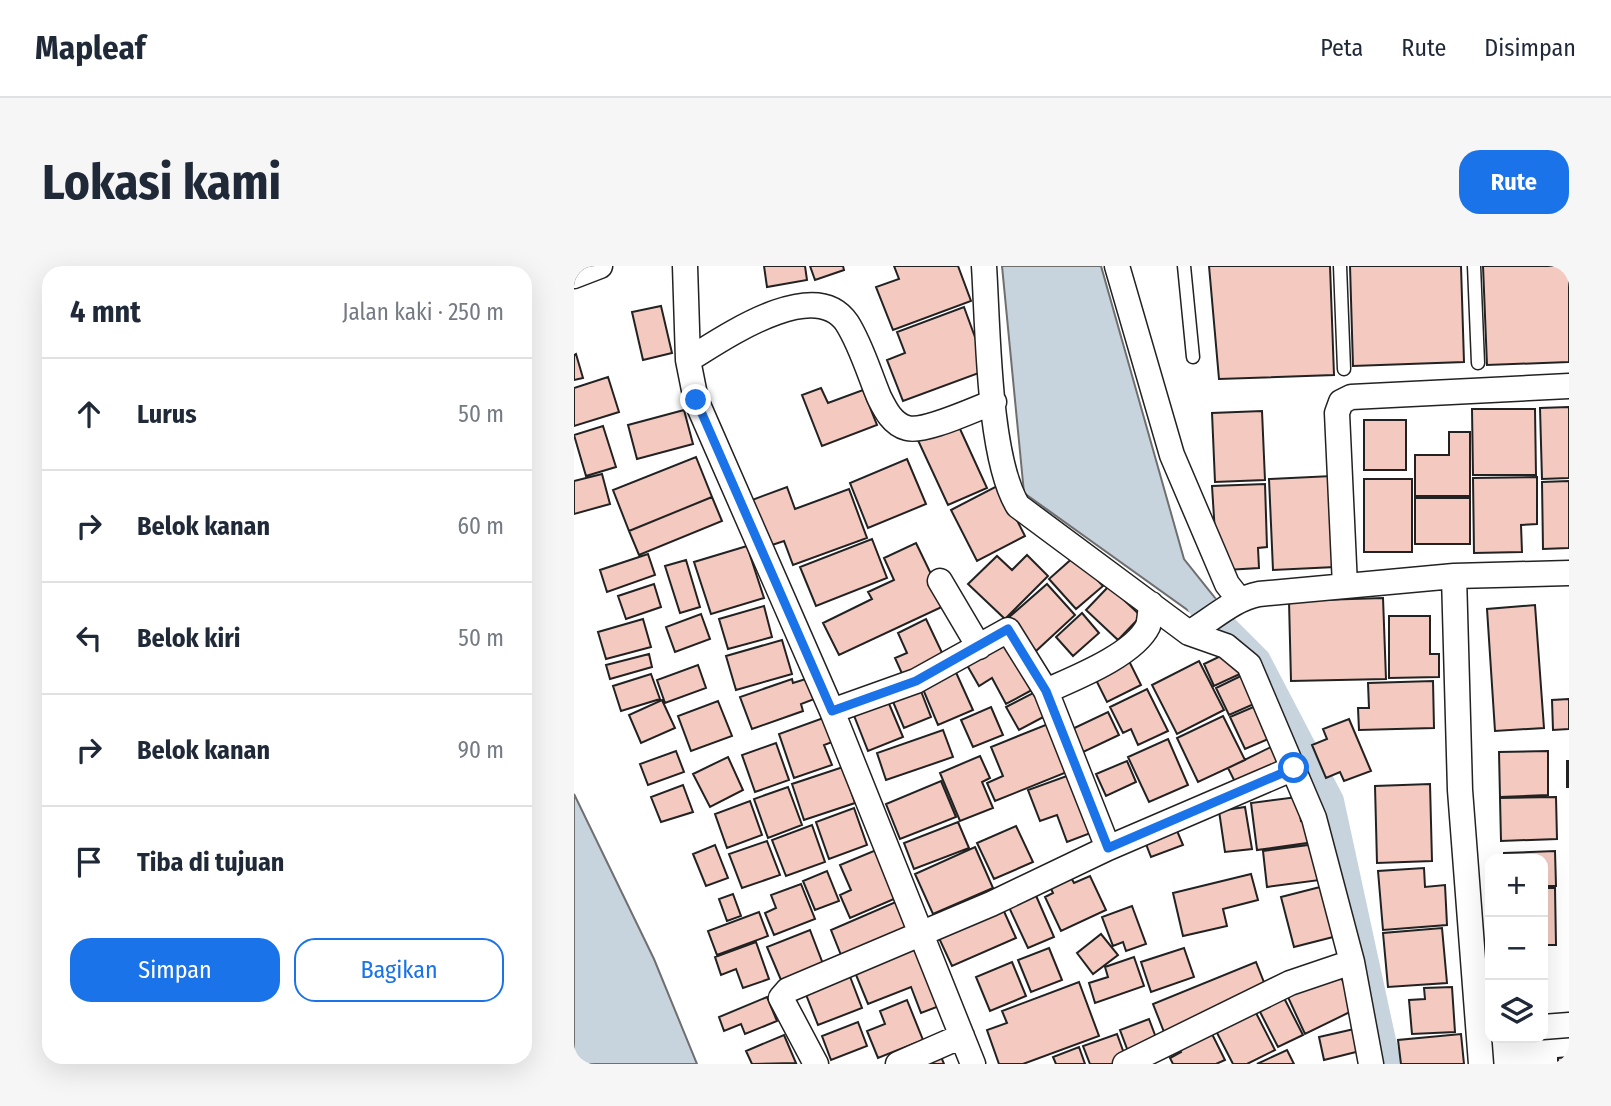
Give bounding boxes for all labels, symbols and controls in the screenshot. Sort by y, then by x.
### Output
text: Mapleaf [35,28,146,68]
text: Peta [1320,34,1363,62]
text: Rute [1401,34,1446,62]
text: Disimpan [1484,34,1576,62]
button: Rute [1459,150,1569,214]
text: Lokasi kami [42,153,281,212]
text: 4 mnt [70,294,141,330]
text: Jalan kaki · 250 m [342,298,504,326]
route end [680,384,711,415]
icon: ahead [70,395,108,433]
text: Lurus [137,399,197,430]
text: 50 m [458,400,504,428]
icon: right [70,507,108,545]
text: Belok kanan [137,511,270,542]
text: 60 m [458,512,504,540]
icon: left [70,619,108,657]
text: Belok kiri [137,623,240,654]
text: 50 m [458,624,504,652]
icon: right [70,731,108,769]
text: Belok kanan [137,735,270,766]
text: 90 m [458,736,504,764]
route start [1278,752,1309,783]
icon: arrive [70,843,108,881]
text: Tiba di tujuan [137,847,284,878]
map controls [1485,854,1548,1043]
button: + [1485,854,1548,917]
button: − [1485,917,1548,980]
button: Simpan [70,938,280,1002]
button: Bagikan [294,938,504,1002]
button: layers [1485,980,1548,1043]

